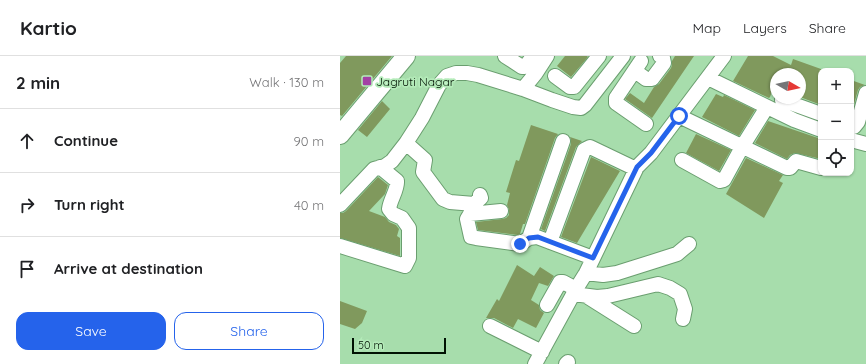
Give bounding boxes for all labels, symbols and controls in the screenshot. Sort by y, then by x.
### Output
text: Kartio [20,16,77,40]
text: Map [692,19,721,37]
text: Layers [743,19,787,37]
text: Share [809,19,846,37]
north arrow [770,68,806,104]
map controls [818,68,854,176]
button: + [818,68,854,104]
text: 2 min [16,72,60,93]
text: Walk · 130 m [249,74,324,90]
place label: Jagruti Nagar [376,74,455,89]
marker: Jagruti Nagar [361,75,373,87]
button: − [818,104,854,140]
route start [670,107,688,125]
icon: ahead [16,130,38,152]
text: Continue [54,131,118,150]
text: 90 m [294,133,324,149]
button: locate [818,140,854,176]
icon: right [16,194,38,216]
text: Turn right [54,195,125,214]
text: 40 m [294,197,324,213]
route end [511,235,529,253]
icon: arrive [16,258,38,280]
text: Arrive at destination [54,259,203,278]
button: Save [16,312,166,350]
button: Share [174,312,324,350]
scale bar [352,336,446,355]
text: 50 m [358,338,384,352]

